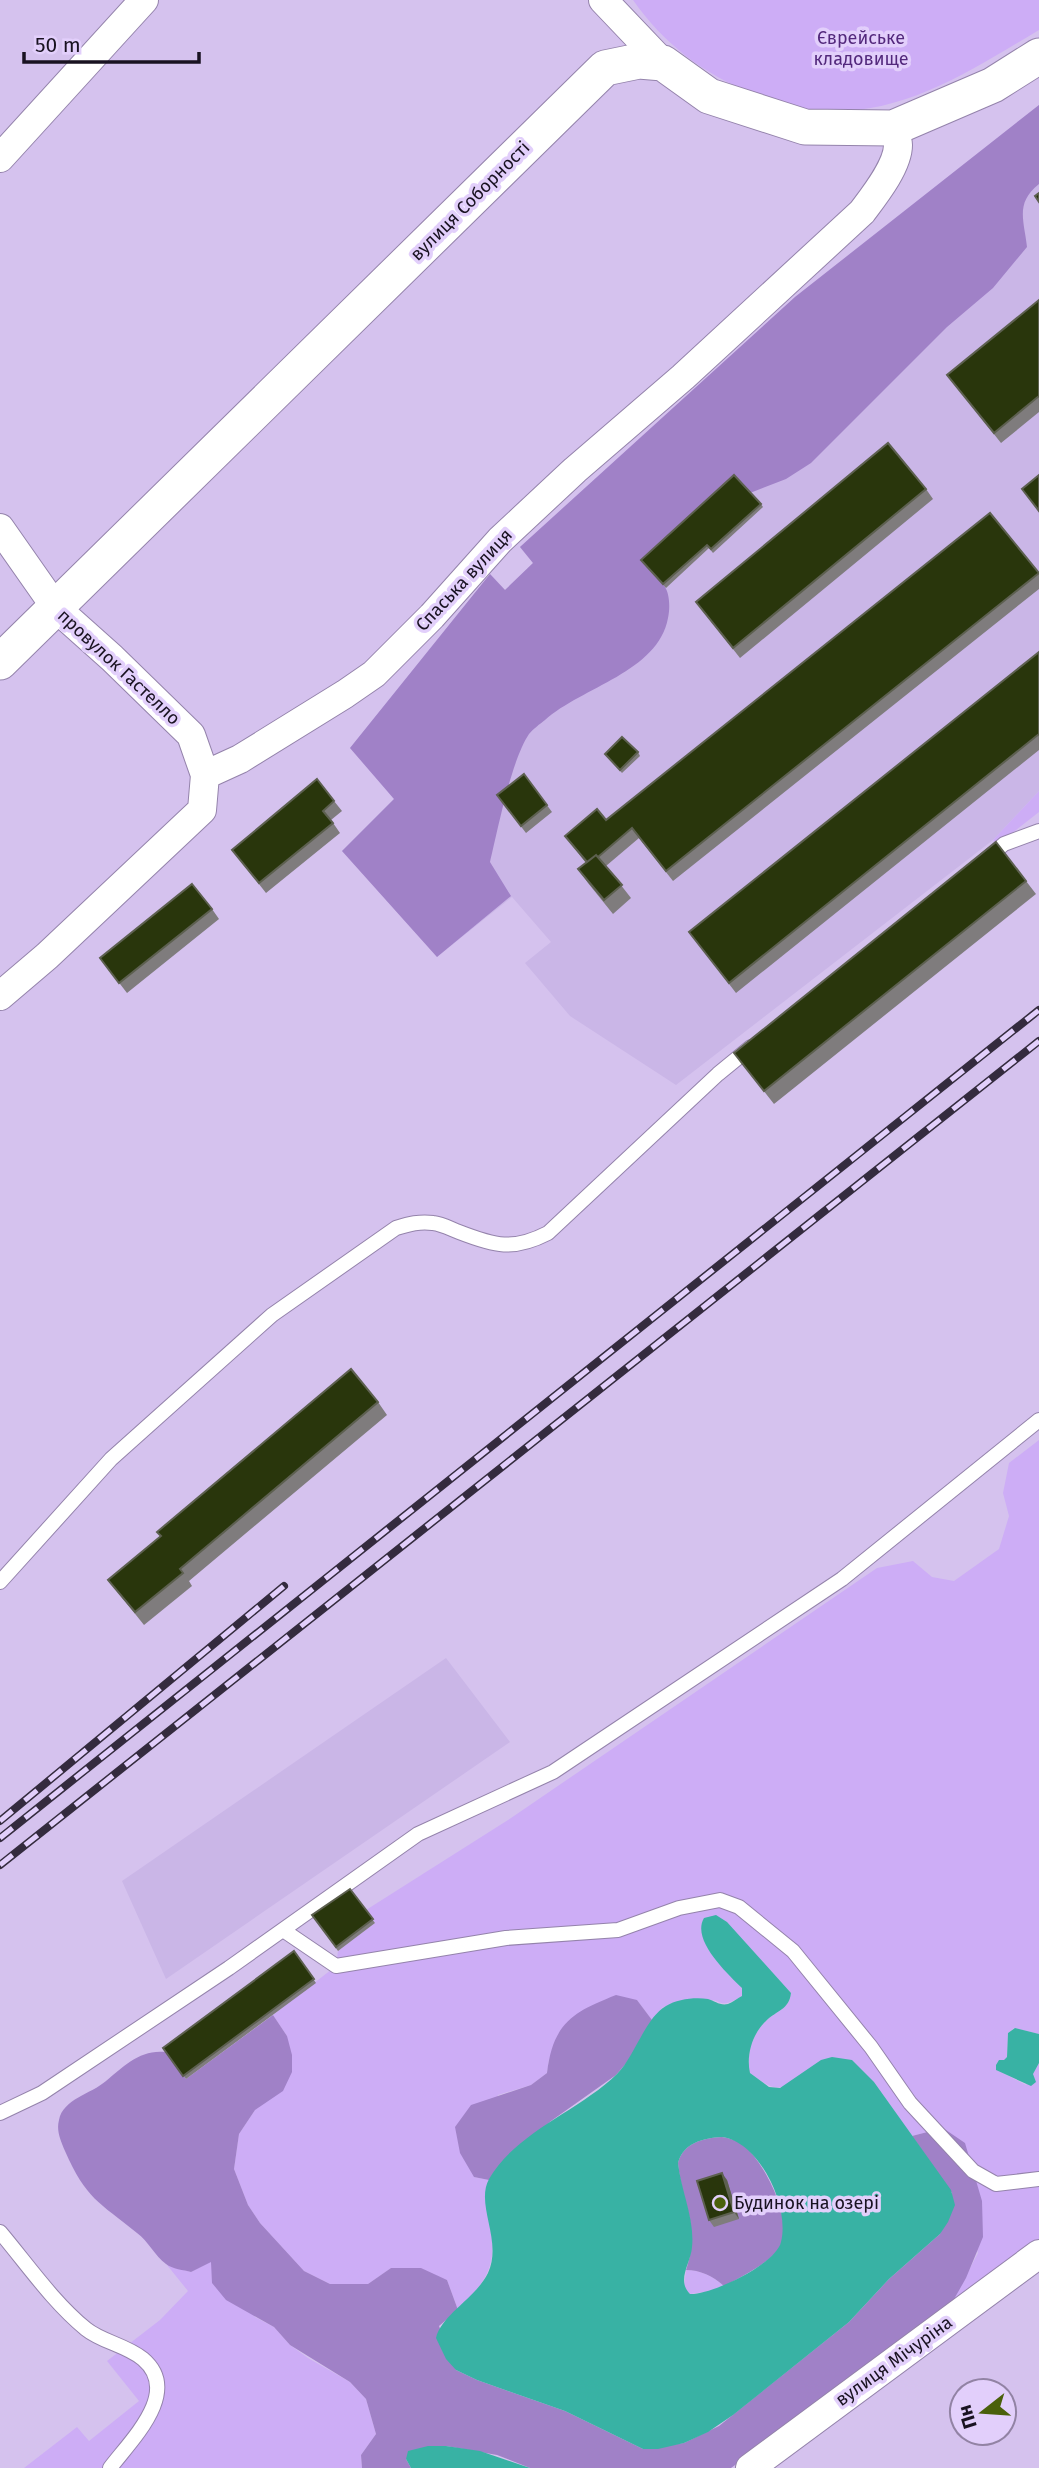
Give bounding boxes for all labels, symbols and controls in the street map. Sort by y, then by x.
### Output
scale bar [24,21,200,65]
park label: Єврейське кладовище [814,27,908,70]
text: 50 m [35,32,81,58]
street label: вулиця Соборності [406,137,534,265]
street label: Спаська вулиця [411,524,517,636]
street label: провулок Гастелло [53,605,185,729]
place label: Будинок на озері [734,2192,879,2214]
marker: Будинок на озері [712,2195,728,2211]
street label: вулиця Мічуріна [831,2311,957,2411]
north arrow [948,2377,1018,2447]
text: Пн [953,2402,982,2432]

